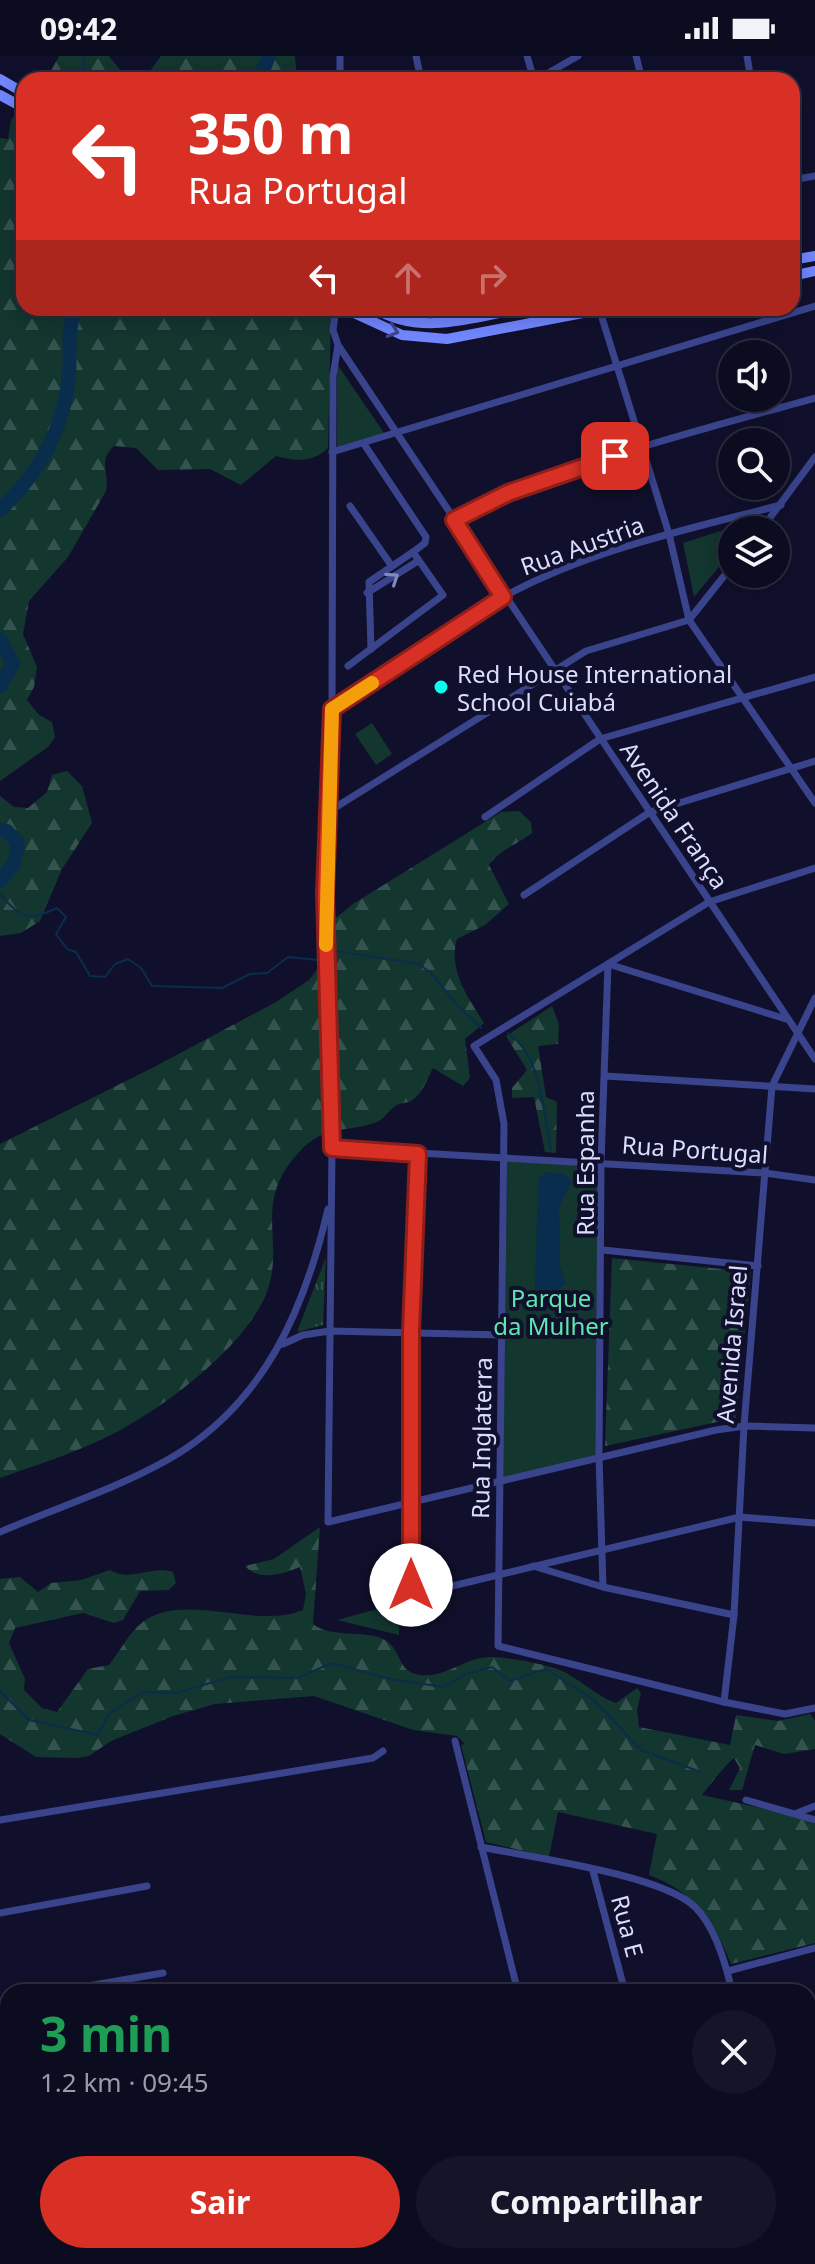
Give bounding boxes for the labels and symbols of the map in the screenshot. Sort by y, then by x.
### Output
one-way arrow [385,322,399,338]
pin [581,422,649,490]
street label: Rua Austria [516,507,648,583]
one-way arrow [384,572,399,587]
place label: Red House International School Cuiabá [457,657,732,718]
marker: Red House International School Cuiabá [432,678,450,696]
street label: Avenida França [613,735,737,895]
street label: Rua Espanha [568,1090,601,1236]
street label: Rua Portugal [621,1127,769,1171]
street label: Avenida Israel [708,1263,754,1425]
park label: Parque da Mulher [493,1281,609,1342]
street label: Rua Inglaterra [463,1357,499,1519]
position arrow [369,1543,453,1627]
street label: Rua E [604,1891,652,1961]

